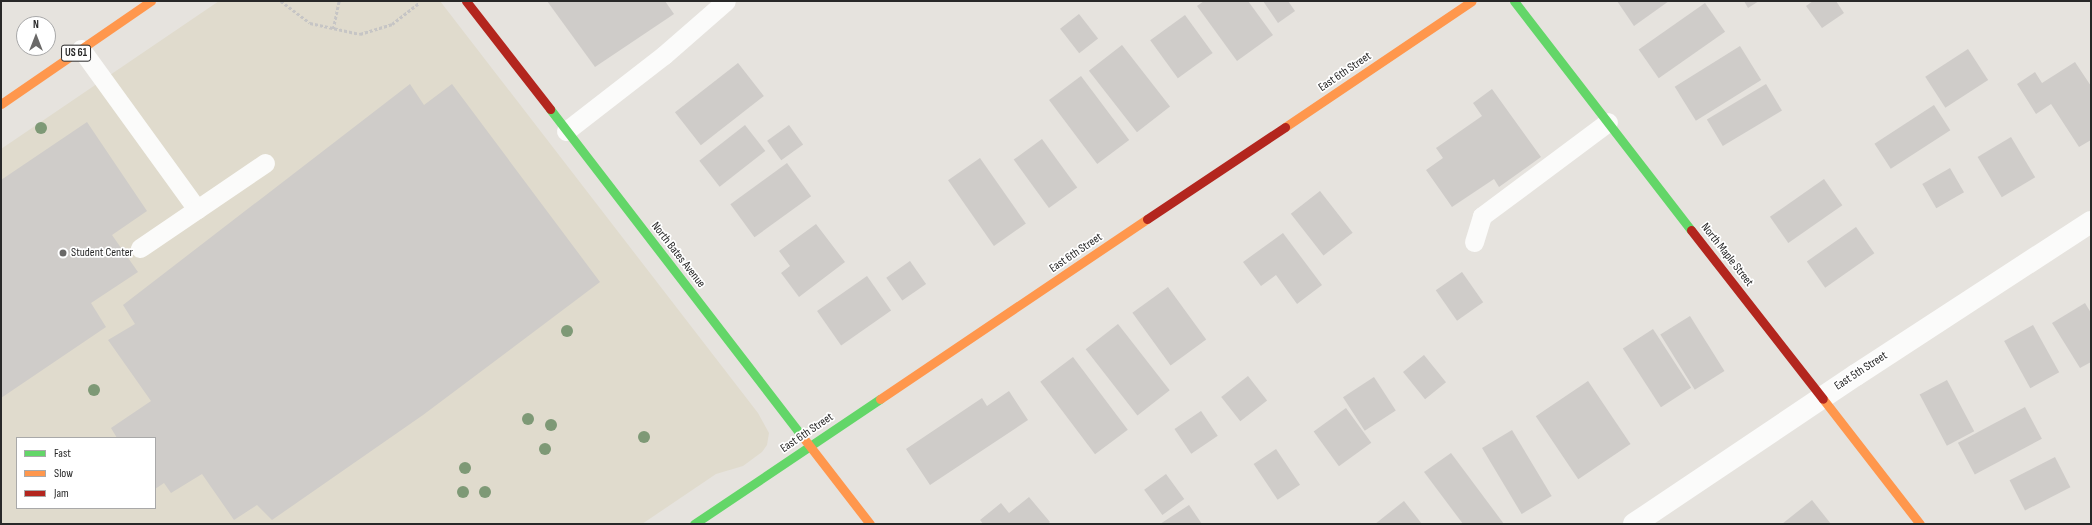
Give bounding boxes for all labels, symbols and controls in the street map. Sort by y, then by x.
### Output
north arrow [16,16,56,56]
text: N [33,18,39,31]
road number: US 61 [61,44,91,62]
street label: East 6th Street [1316,49,1374,95]
street label: North Bates Avenue [648,219,708,291]
street label: North Maple Street [1698,220,1756,290]
street label: East 6th Street [1047,230,1105,276]
place label: Student Center [71,246,133,260]
marker: Student Center [58,248,68,258]
street label: East 5th Street [1832,349,1890,393]
street label: East 6th Street [778,410,836,456]
legend [16,437,156,509]
text: Fast [54,446,71,461]
text: Slow [54,466,73,481]
text: Jam [54,486,69,501]

